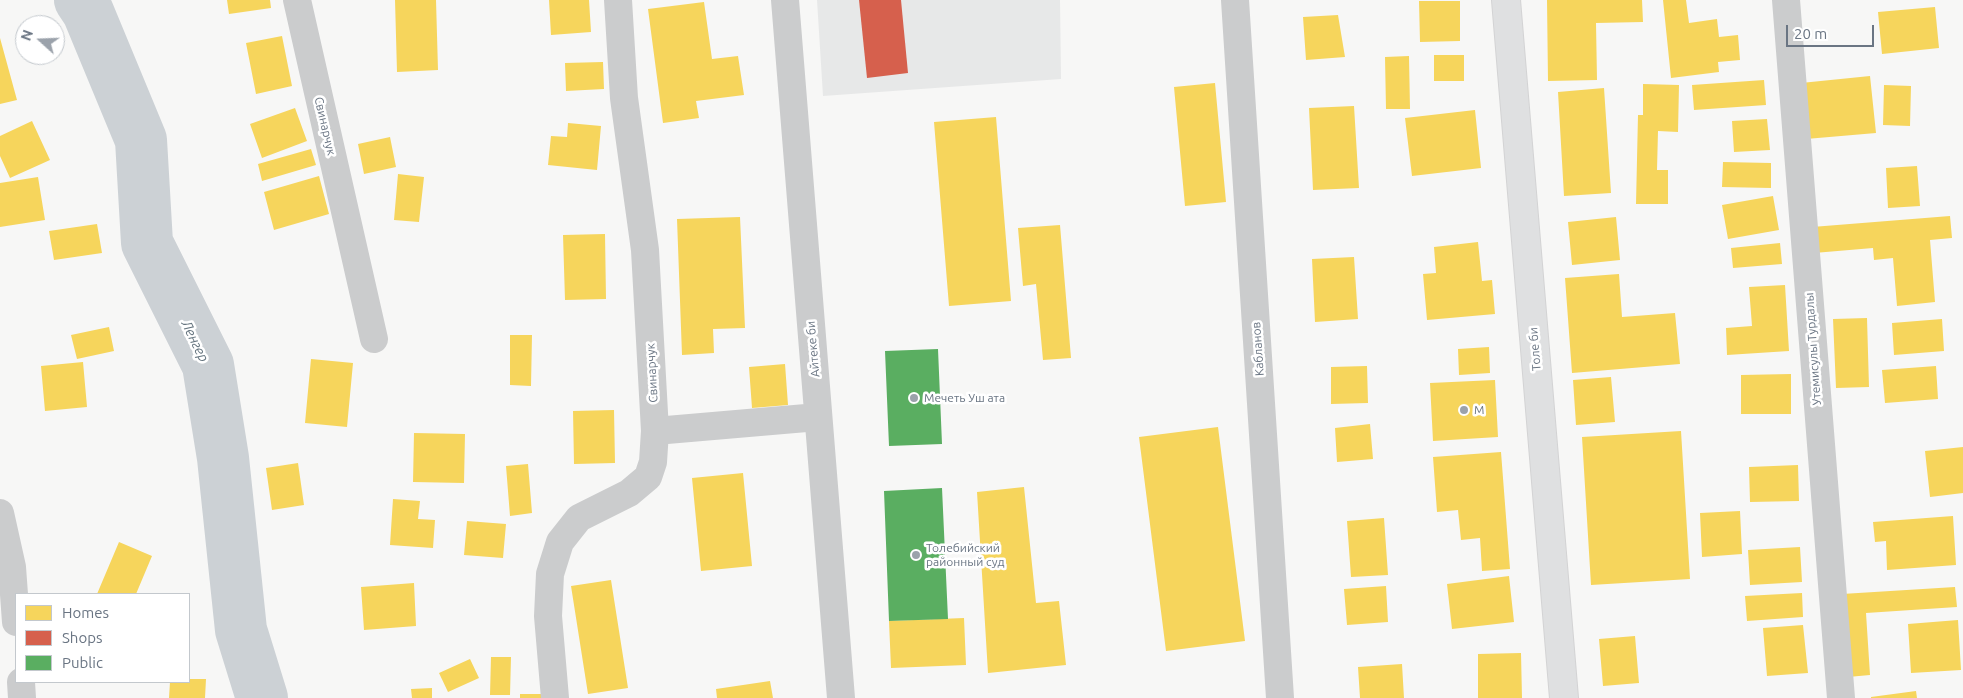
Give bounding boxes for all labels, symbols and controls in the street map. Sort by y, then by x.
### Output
north arrow [15,15,65,65]
scale bar [1788,15,1876,47]
text: 20 m [1794,25,1827,42]
text: N [18,28,36,43]
street label: Свинарчук [311,95,339,157]
street label: Утемисулы Турдалы [1802,292,1824,406]
water label: Ленгер [178,317,212,365]
street label: Айтеке би [803,320,823,378]
street label: Кабланов [1249,321,1267,377]
street label: Толе би [1526,327,1544,371]
street label: Свинарчук [643,343,661,403]
place label: Мечеть Уш ата [924,391,1005,405]
marker: Мечеть Уш ата [908,392,920,404]
place label: M [1474,403,1484,417]
marker: M [1458,404,1470,416]
place label: Толебийский районный суд [926,541,1004,569]
marker: Толебийский районный суд [910,549,922,561]
legend [15,593,190,683]
text: Homes [62,604,109,621]
text: Shops [62,629,103,646]
text: Public [62,654,103,671]

